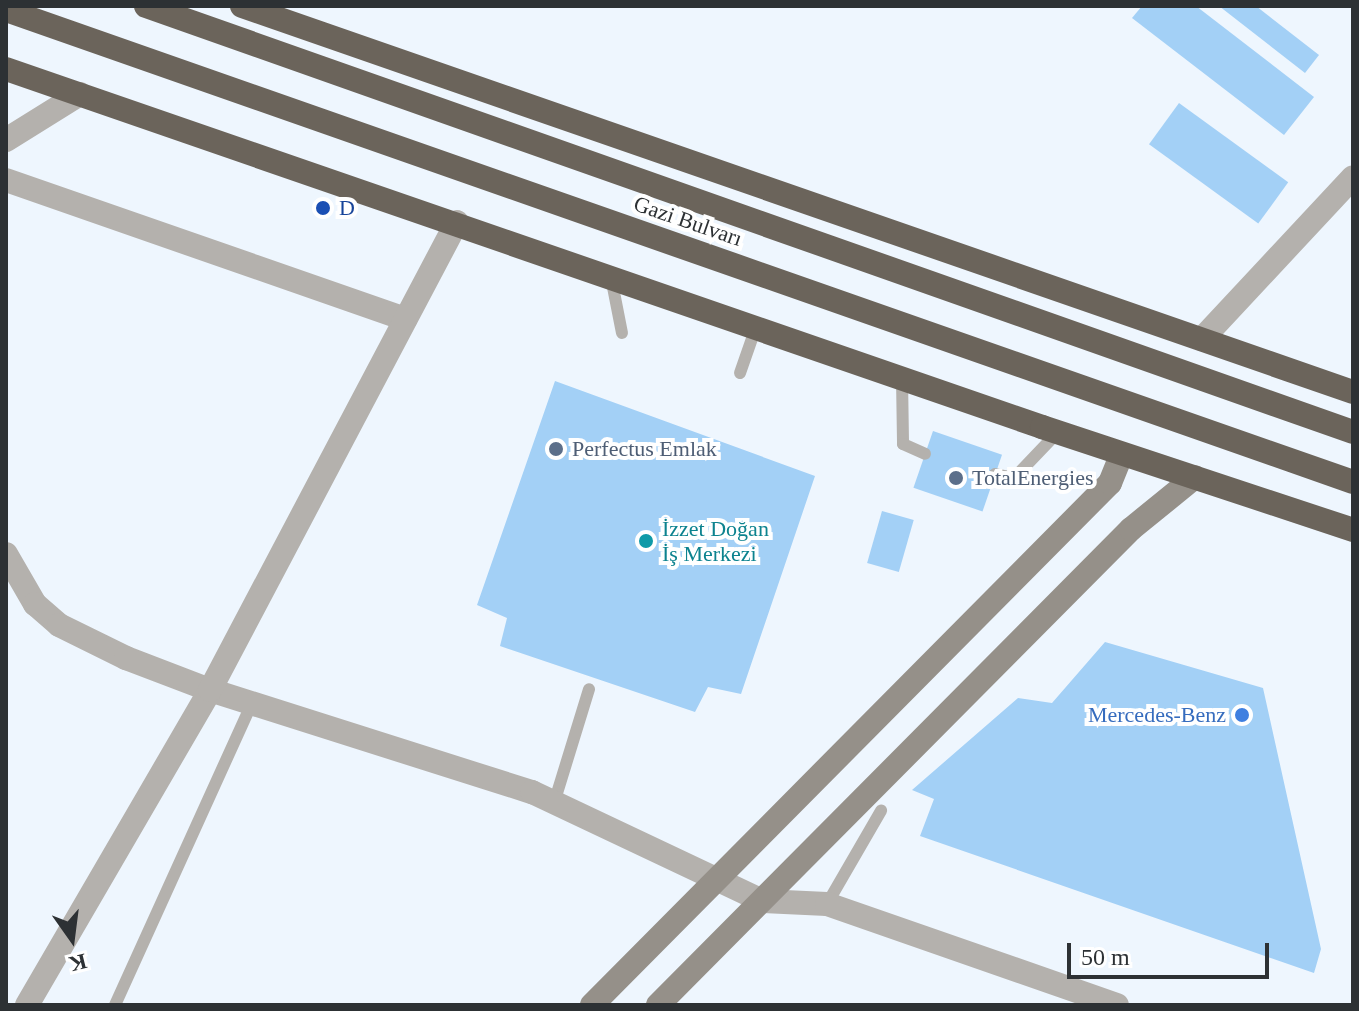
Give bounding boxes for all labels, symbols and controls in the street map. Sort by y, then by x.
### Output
street label: Gazi Bulvarı [630,190,746,252]
place label: D [339,195,355,221]
marker: D [314,199,332,217]
place label: Perfectus Emlak [572,436,717,462]
marker: Perfectus Emlak [547,440,565,458]
place label: TotalEnergies [972,465,1093,491]
marker: TotalEnergies [947,469,965,487]
place label: İzzet Doğan İş Merkezi [662,515,769,566]
marker: İzzet Doğan İş Merkezi [637,532,655,550]
place label: Mercedes-Benz [1088,702,1226,728]
marker: Mercedes-Benz [1233,706,1251,724]
north arrow [32,899,112,979]
scale bar [1071,927,1273,977]
text: 50 m [1081,944,1130,970]
text: K [67,949,89,977]

